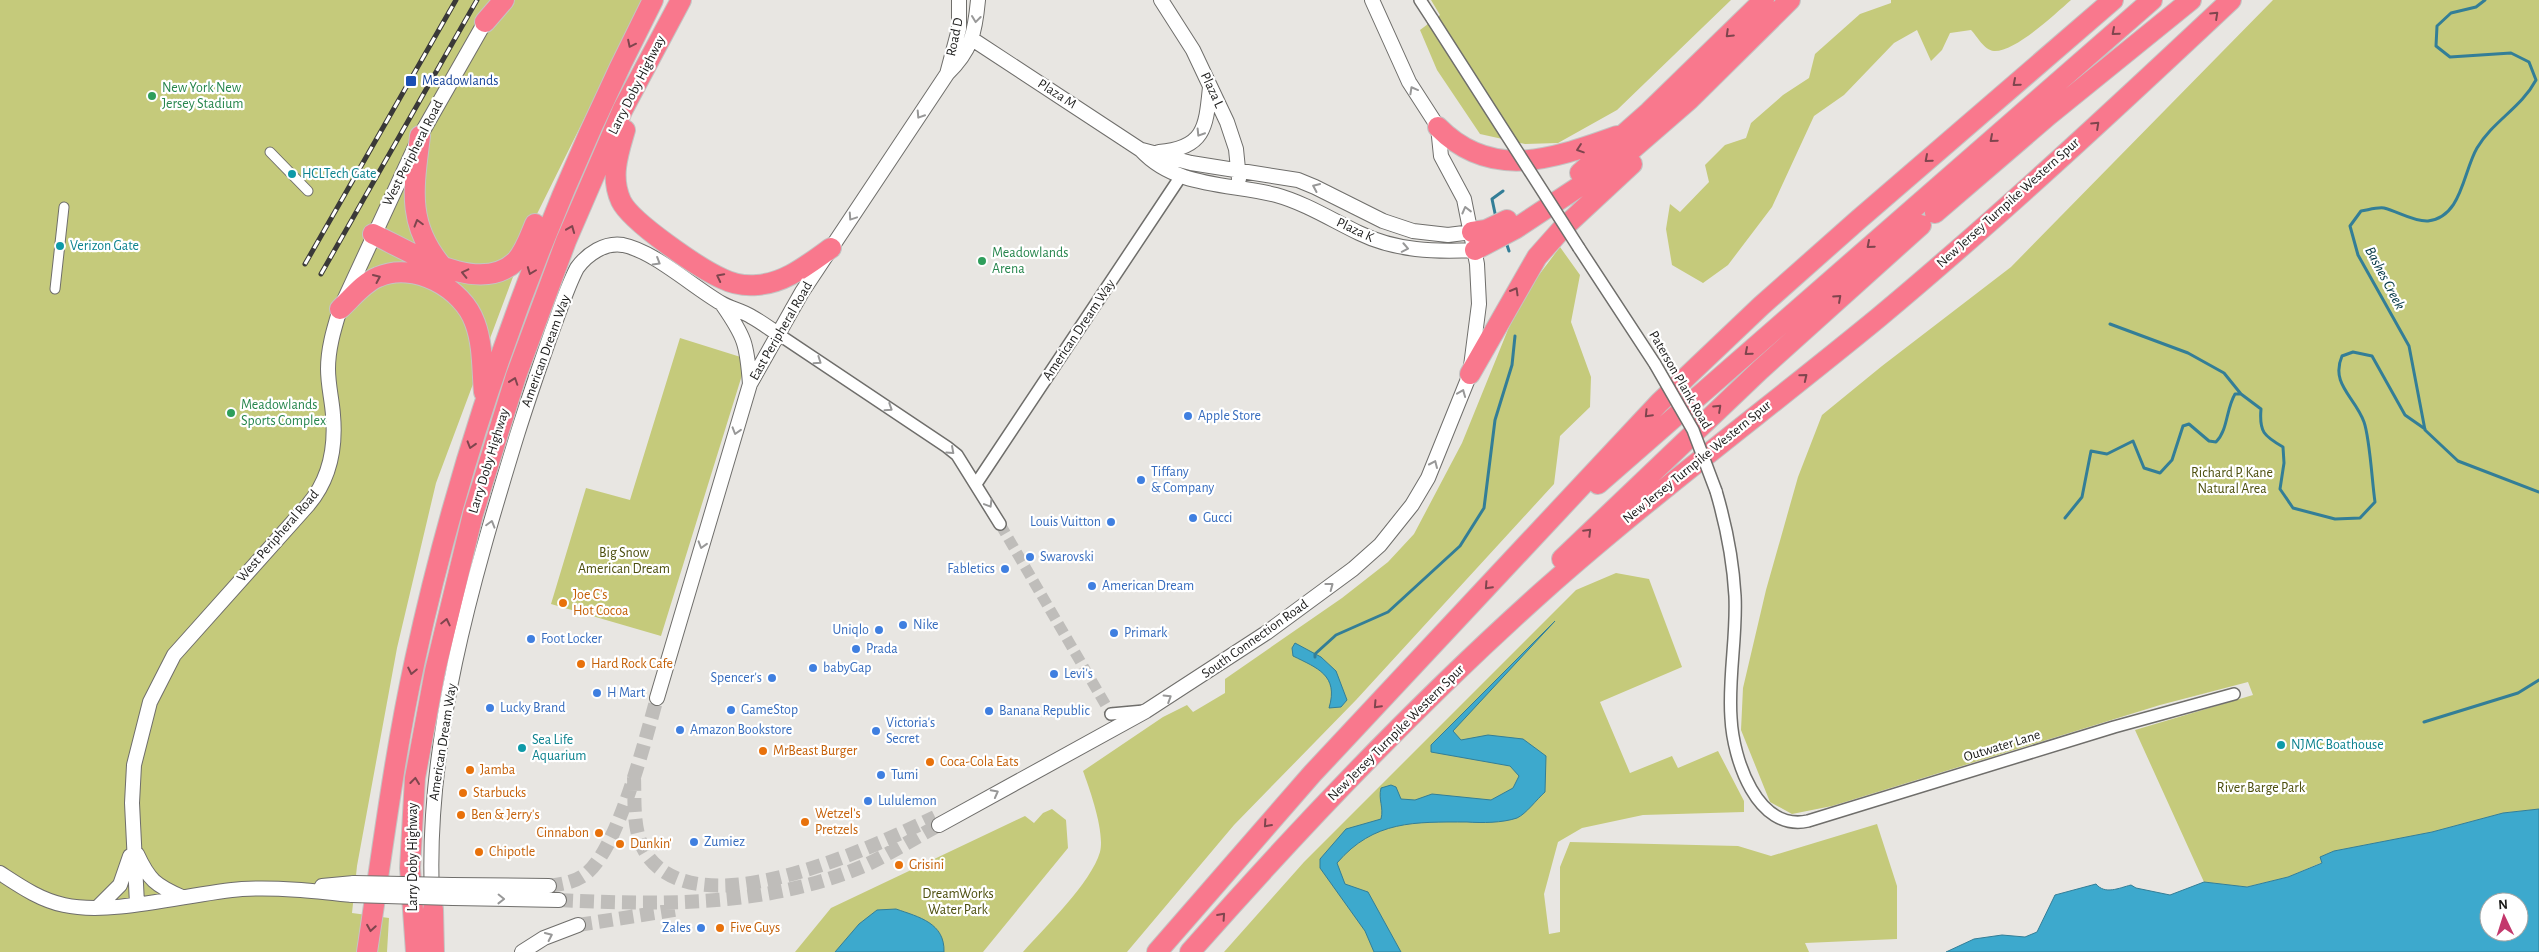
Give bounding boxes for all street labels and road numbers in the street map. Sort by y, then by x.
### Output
street label: Road D [944,16,966,58]
street label: Larry Doby Highway [606,33,668,137]
street label: Plaza L [1198,70,1226,110]
street label: Plaza M [1035,76,1079,112]
street label: West Peripheral Road [380,98,446,208]
street label: New Jersey Turnpike Western Spur [1934,135,2082,270]
street label: Plaza K [1334,215,1376,245]
street label: American Dream Way [1040,277,1118,383]
street label: East Peripheral Road [747,279,815,383]
street label: American Dream Way [519,293,573,409]
street label: Paterson Plank Road [1646,328,1714,432]
street label: New Jersey Turnpike Western Spur [1620,398,1774,526]
street label: Larry Doby Highway [466,407,512,515]
street label: West Peripheral Road [234,487,322,585]
street label: South Connection Road [1199,597,1311,681]
street label: New Jersey Turnpike Western Spur [1325,662,1467,804]
street label: American Dream Way [427,682,459,802]
street label: Outwater Lane [1962,728,2042,764]
street label: Larry Doby Highway [406,802,420,912]

